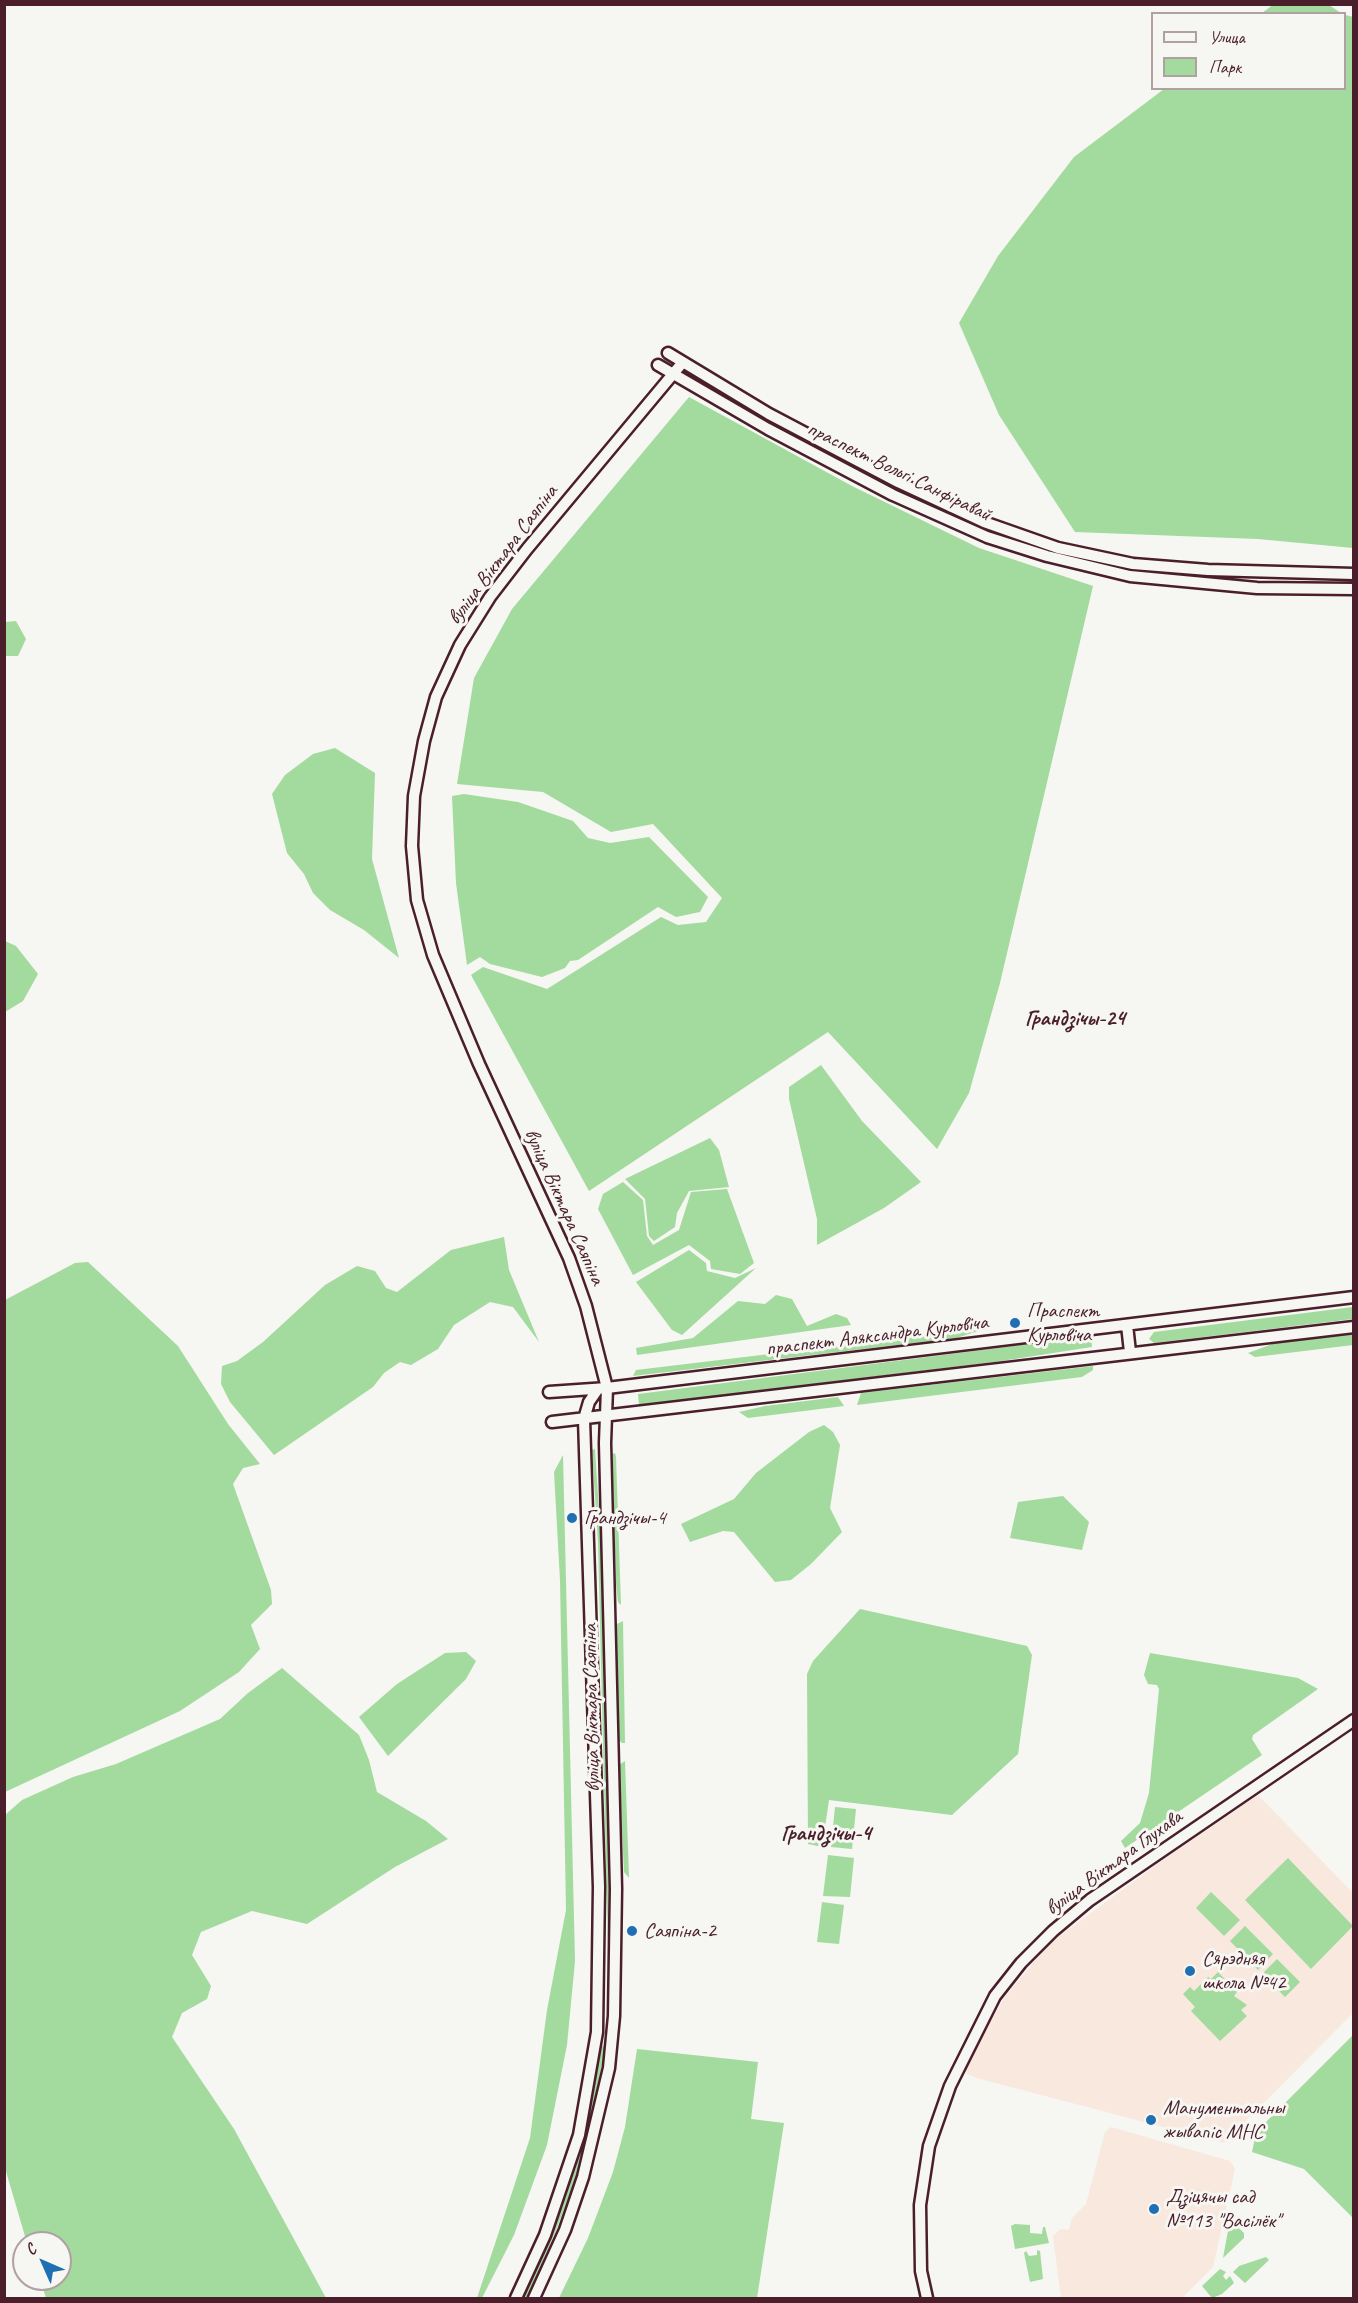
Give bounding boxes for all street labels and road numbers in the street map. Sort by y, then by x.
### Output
street label: праспект Вольгі Санфіравай [803,417,995,527]
street label: вуліца Віктара Саяпіна [442,480,564,630]
street label: вуліца Віктара Саяпіна [518,1125,610,1289]
street label: праспект Аляксандра Курловіча [765,1310,989,1362]
street label: вуліца Віктара Саяпіна [578,1624,606,1792]
street label: вуліца Віктара Глухава [1040,1805,1188,1921]

